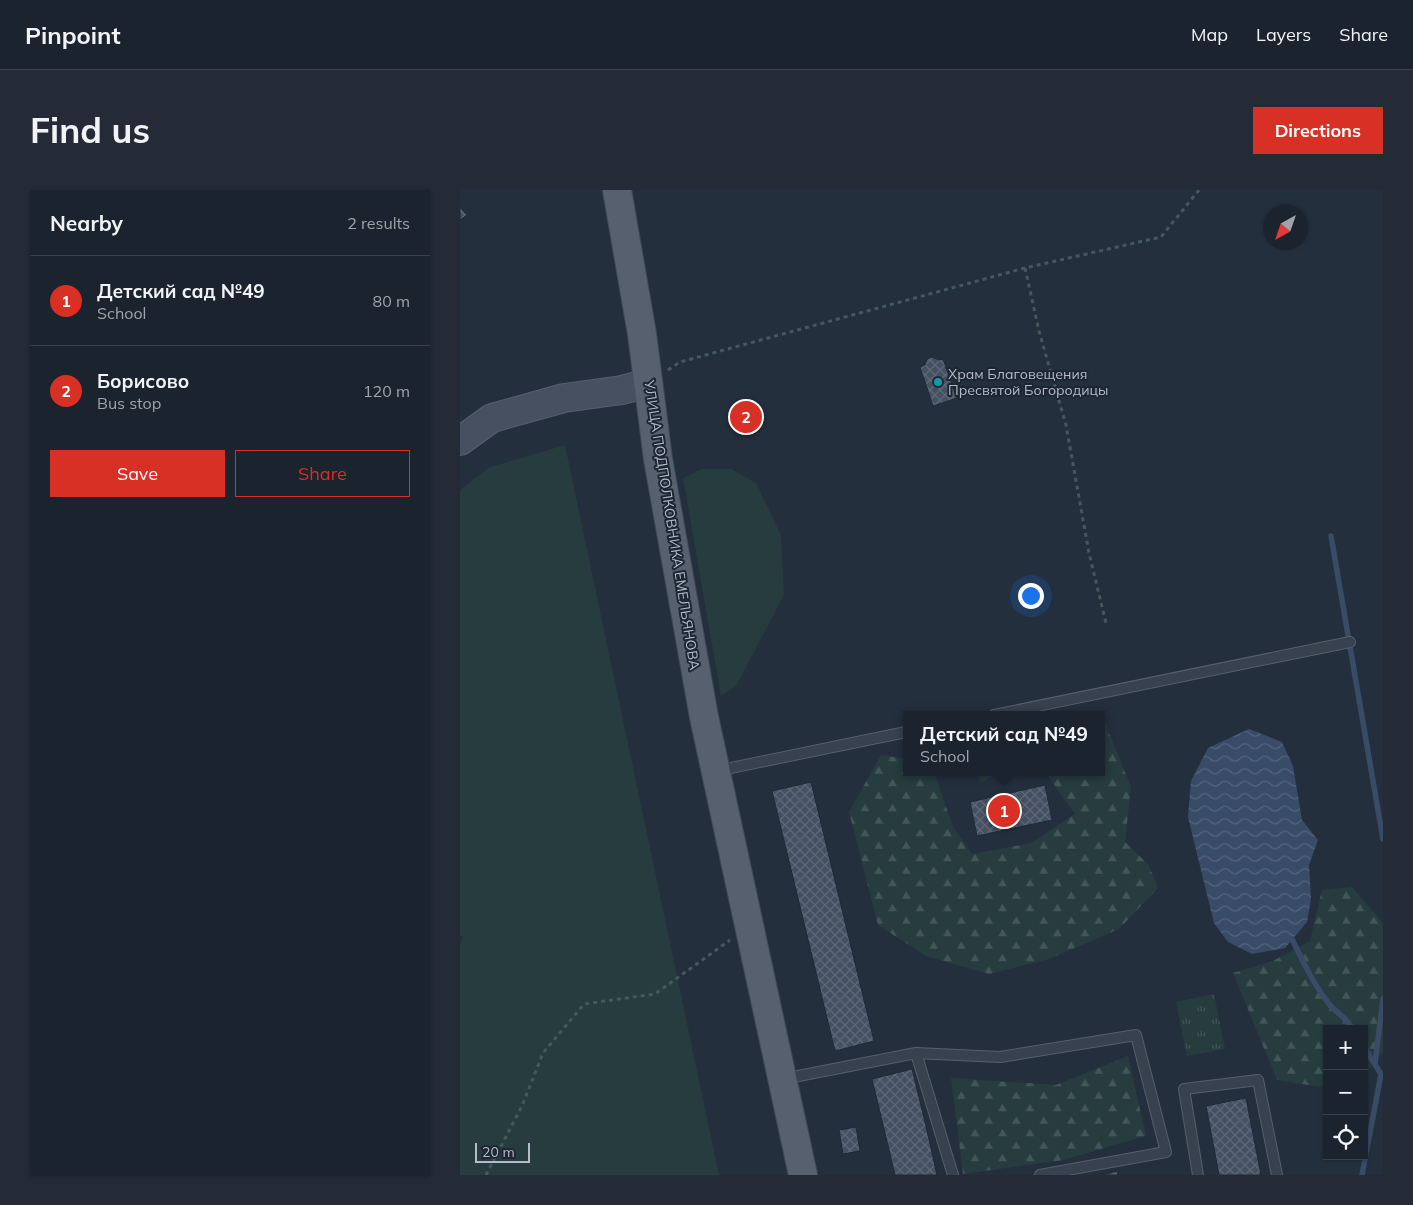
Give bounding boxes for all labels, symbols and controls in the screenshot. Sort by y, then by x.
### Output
text: Pinpoint [25,20,121,50]
text: Map [1191,23,1228,46]
text: Layers [1256,23,1311,46]
text: Share [1339,23,1388,46]
button: Directions [1253,107,1383,154]
text: Find us [30,108,150,152]
north arrow [1263,205,1308,250]
text: Nearby [50,210,123,236]
text: 2 results [347,213,410,233]
text: Детский сад №49 [97,279,265,303]
text: 1 [61,291,71,311]
text: 80 m [373,291,410,311]
text: School [97,303,146,323]
place label: Храм Благовещения Пресвятой Богородицы [948,365,1109,399]
text: Борисово [97,369,189,393]
marker: Храм Благовещения Пресвятой Богородицы [932,376,944,388]
street label: УЛИЦА ПОДПОЛКОВНИКА ЕМЕЛЬЯНОВА [640,378,704,672]
text: 2 [61,381,71,401]
text: 120 m [363,381,410,401]
text: Bus stop [97,393,161,413]
pin: 2 [730,398,762,436]
button: Save [50,450,225,497]
button: Share [235,450,410,497]
your location [1018,583,1044,609]
popup [903,711,1105,776]
text: Детский сад №49 [920,722,1088,746]
text: School [920,746,969,766]
pin: 1 [988,792,1020,830]
map controls [1323,1025,1368,1160]
button: + [1323,1025,1368,1070]
button: − [1323,1070,1368,1115]
button: locate [1323,1115,1368,1160]
scale bar [475,1140,530,1163]
text: 20 m [482,1143,515,1161]

